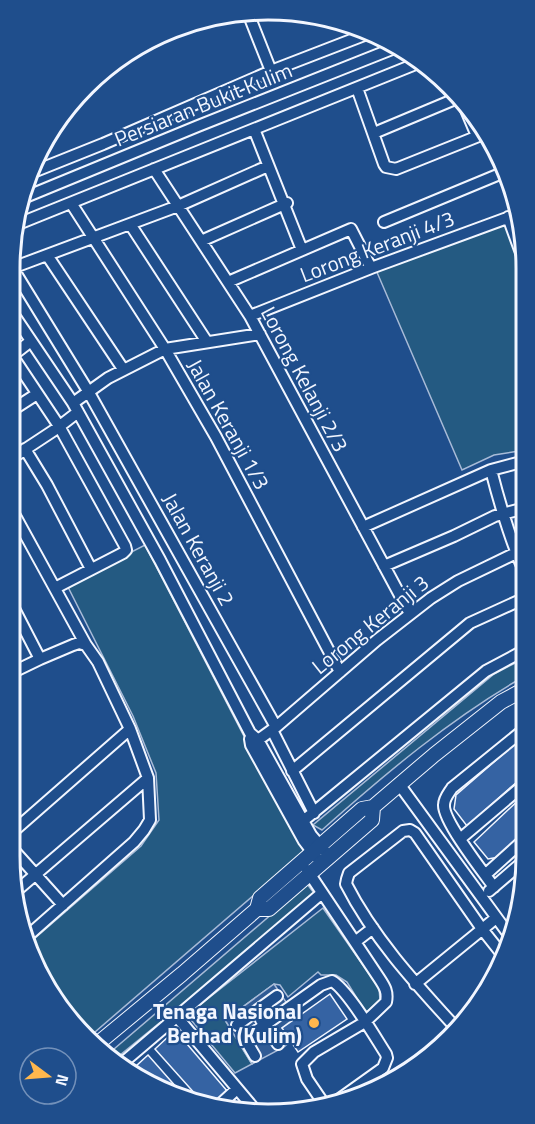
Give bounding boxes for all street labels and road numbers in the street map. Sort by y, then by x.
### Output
street label: Persiaran Bukit Kulim [109,54,297,154]
street label: Lorong Keranji 4/3 [295,202,459,290]
street label: Lorong Kelanji 2/3 [253,301,357,457]
street label: Jalan Keranji 1/3 [180,353,278,495]
street label: Jalan Keranji 2 [155,487,243,611]
street label: Lorong Keranji 3 [304,567,436,681]

